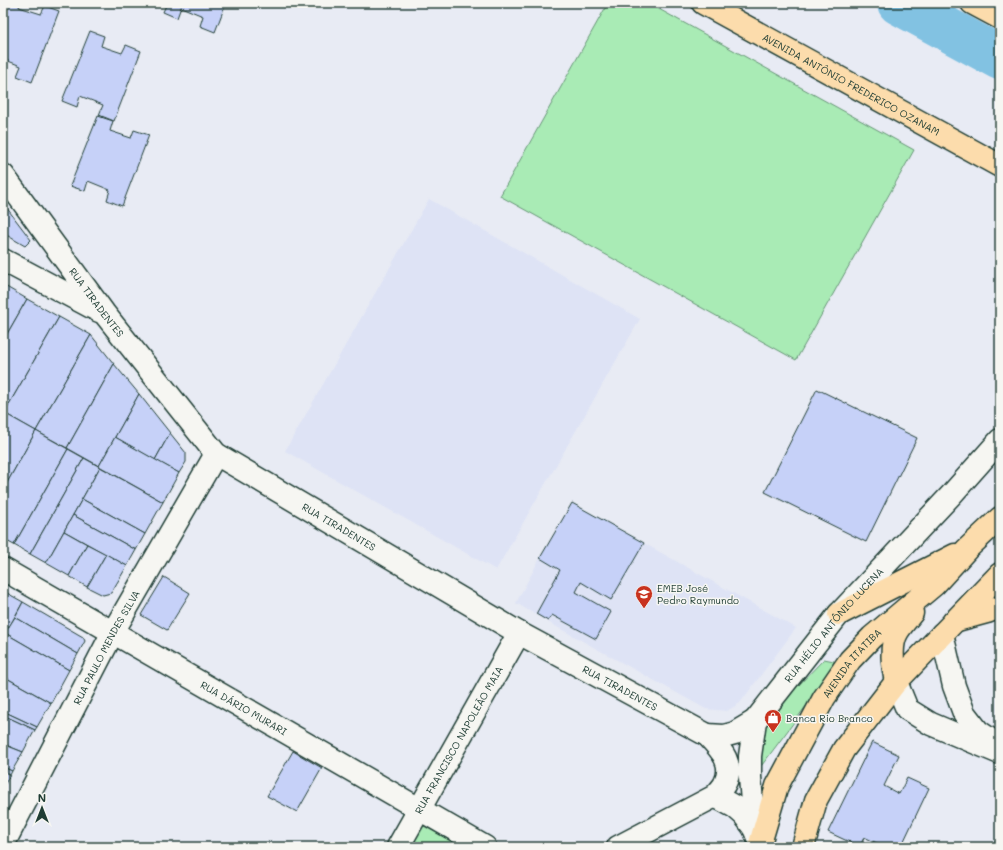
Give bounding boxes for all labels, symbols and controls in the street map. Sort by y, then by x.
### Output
street label: AVENIDA ANTÔNIO FREDERICO OZANAM [760,30,942,139]
street label: RUA TIRADENTES [66,265,128,340]
street label: RUA TIRADENTES [300,499,379,554]
street label: RUA HÉLIO ANTÔNIO LUCENA [781,564,886,685]
place label: EMEB José Pedro Raymundo [657,581,739,607]
school or university icon: EMEB José Pedro Raymundo [634,584,654,609]
street label: RUA PAULO MENDES SILVA [70,587,143,707]
street label: AVENIDA ITATIBA [819,625,884,701]
street label: RUA TIRADENTES [580,662,660,714]
street label: RUA FRANCISCO NAPOLEÃO MAIA [411,663,506,817]
street label: RUA DÁRIO MURARI [198,677,290,739]
shop icon: Banca Rio Branco [763,708,783,733]
place label: Banca Rio Branco [786,711,873,725]
north arrow [22,788,62,828]
text: N [38,790,46,805]

